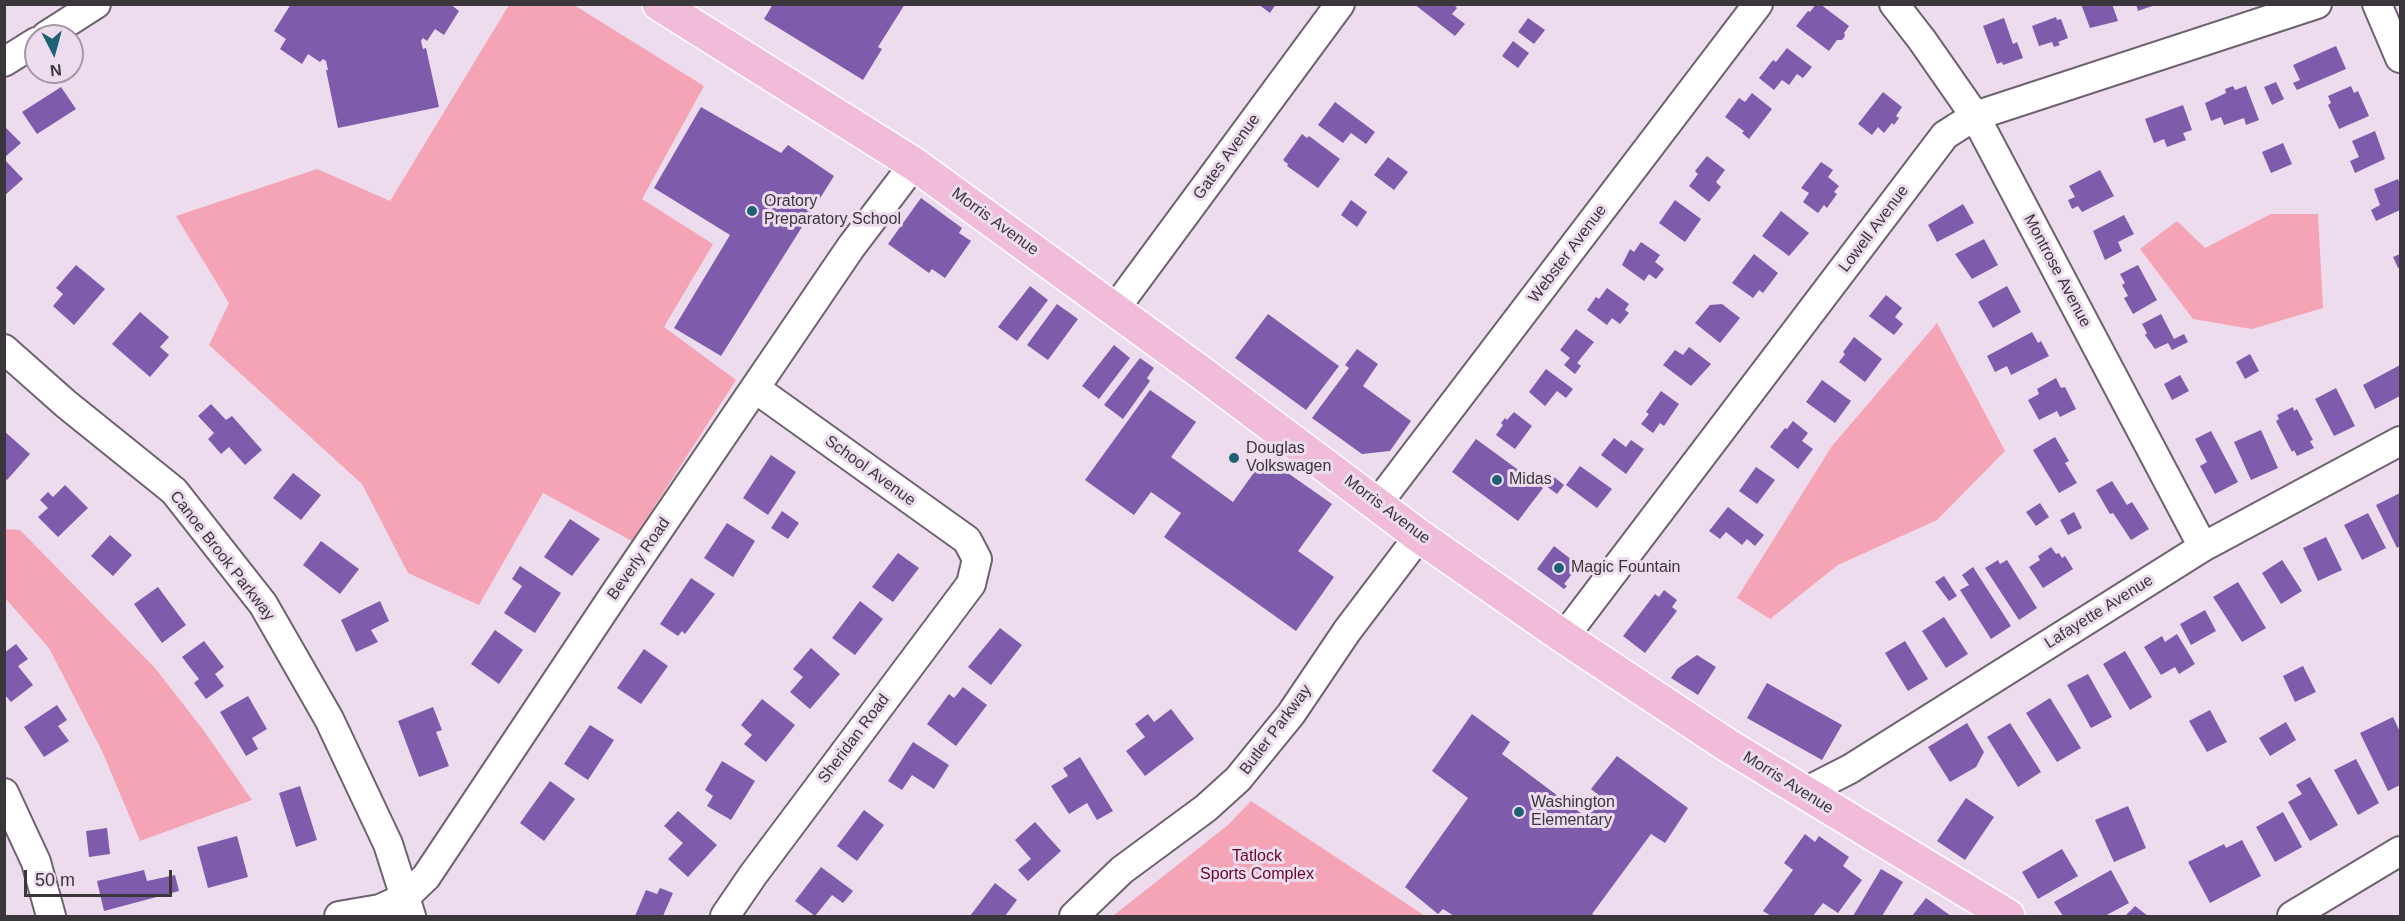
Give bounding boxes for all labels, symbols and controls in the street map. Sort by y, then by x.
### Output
north arrow [24,24,84,84]
text: N [49,61,62,79]
street label: Gates Avenue [1190,110,1264,204]
street label: Lowell Avenue [1835,182,1913,276]
street label: Morris Avenue [948,184,1042,260]
place label: Oratory Preparatory School [764,192,901,230]
street label: Webster Avenue [1525,201,1611,307]
marker: Oratory Preparatory School [745,204,759,218]
street label: Montrose Avenue [2019,211,2095,331]
street label: School Avenue [821,432,919,510]
place label: Douglas Volkswagen [1246,439,1331,477]
marker: Douglas Volkswagen [1227,451,1241,465]
place label: Midas [1509,470,1552,490]
street label: Morris Avenue [1340,471,1434,549]
marker: Midas [1490,473,1504,487]
street label: Canoe Brook Parkway [165,487,279,625]
street label: Beverly Road [604,514,674,604]
place label: Magic Fountain [1571,558,1680,578]
marker: Magic Fountain [1552,561,1566,575]
street label: Lafayette Avenue [2041,571,2157,653]
street label: Butler Parkway [1236,681,1316,779]
street label: Sheridan Road [814,691,894,787]
street label: Morris Avenue [1739,748,1837,818]
place label: Washington Elementary [1531,793,1615,831]
marker: Washington Elementary [1512,805,1526,819]
park label: Tatlock Sports Complex [1200,847,1314,885]
scale bar [27,858,176,896]
text: 50 m [35,870,75,890]

